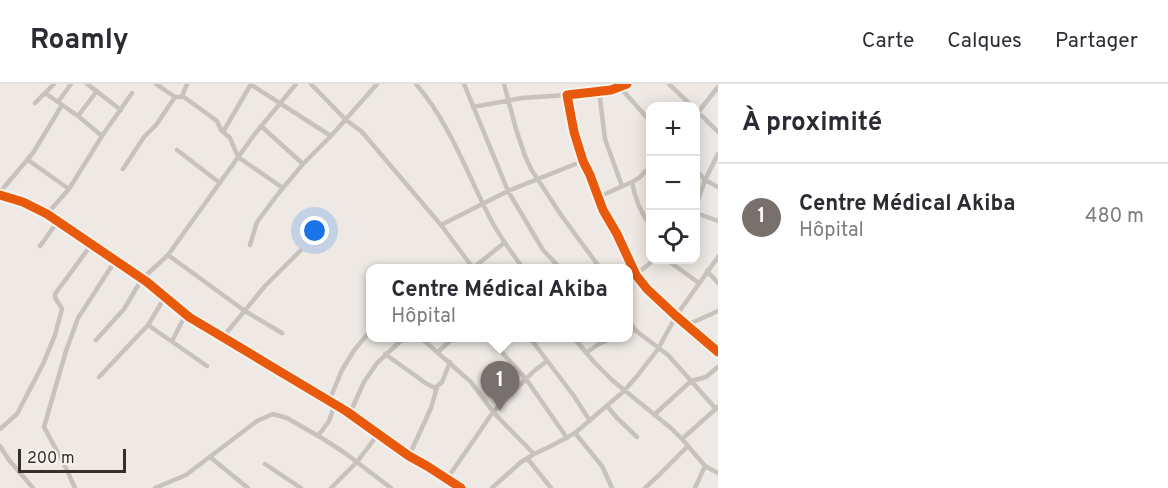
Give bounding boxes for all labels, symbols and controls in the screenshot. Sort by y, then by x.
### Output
text: Roamly [30,23,129,59]
text: Carte [862,28,914,55]
text: Calques [947,28,1022,55]
text: Partager [1055,28,1138,55]
map controls [646,102,700,264]
button: + [646,102,700,156]
text: À proximité [742,107,882,140]
button: − [646,156,700,210]
text: Centre Médical Akiba [799,191,1016,218]
text: 1 [758,204,766,230]
text: 480 m [1085,204,1144,230]
button: locate [646,210,700,264]
your location [300,216,329,245]
text: Hôpital [799,218,864,244]
popup [366,264,633,342]
text: Centre Médical Akiba [391,277,608,304]
text: Hôpital [391,304,456,330]
pin: 1 [480,362,520,411]
scale bar [18,446,126,474]
text: 200 m [27,449,75,469]

